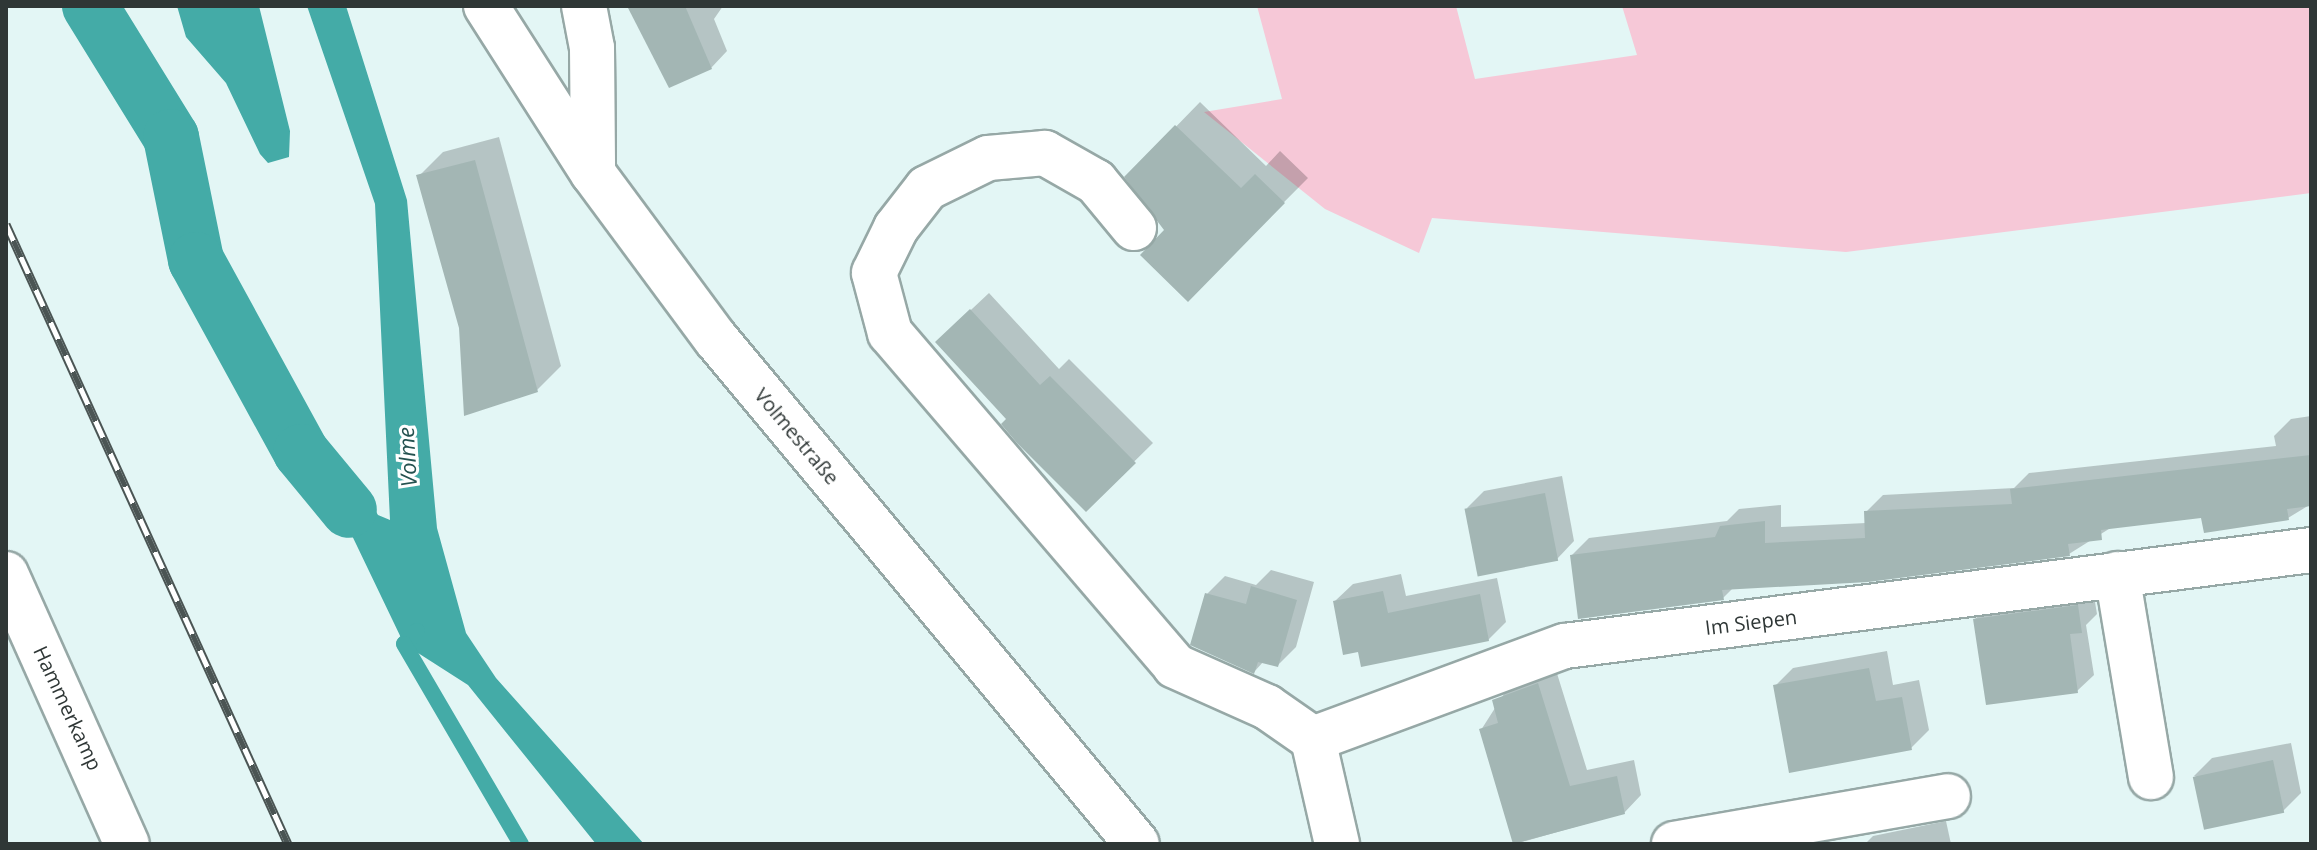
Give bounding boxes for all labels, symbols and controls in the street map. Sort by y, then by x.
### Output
street label: Volmestraße [750,383,844,489]
water label: Volme [392,426,422,488]
street label: Im Siepen [1704,604,1798,640]
street label: Hammerkamp [29,642,107,774]

